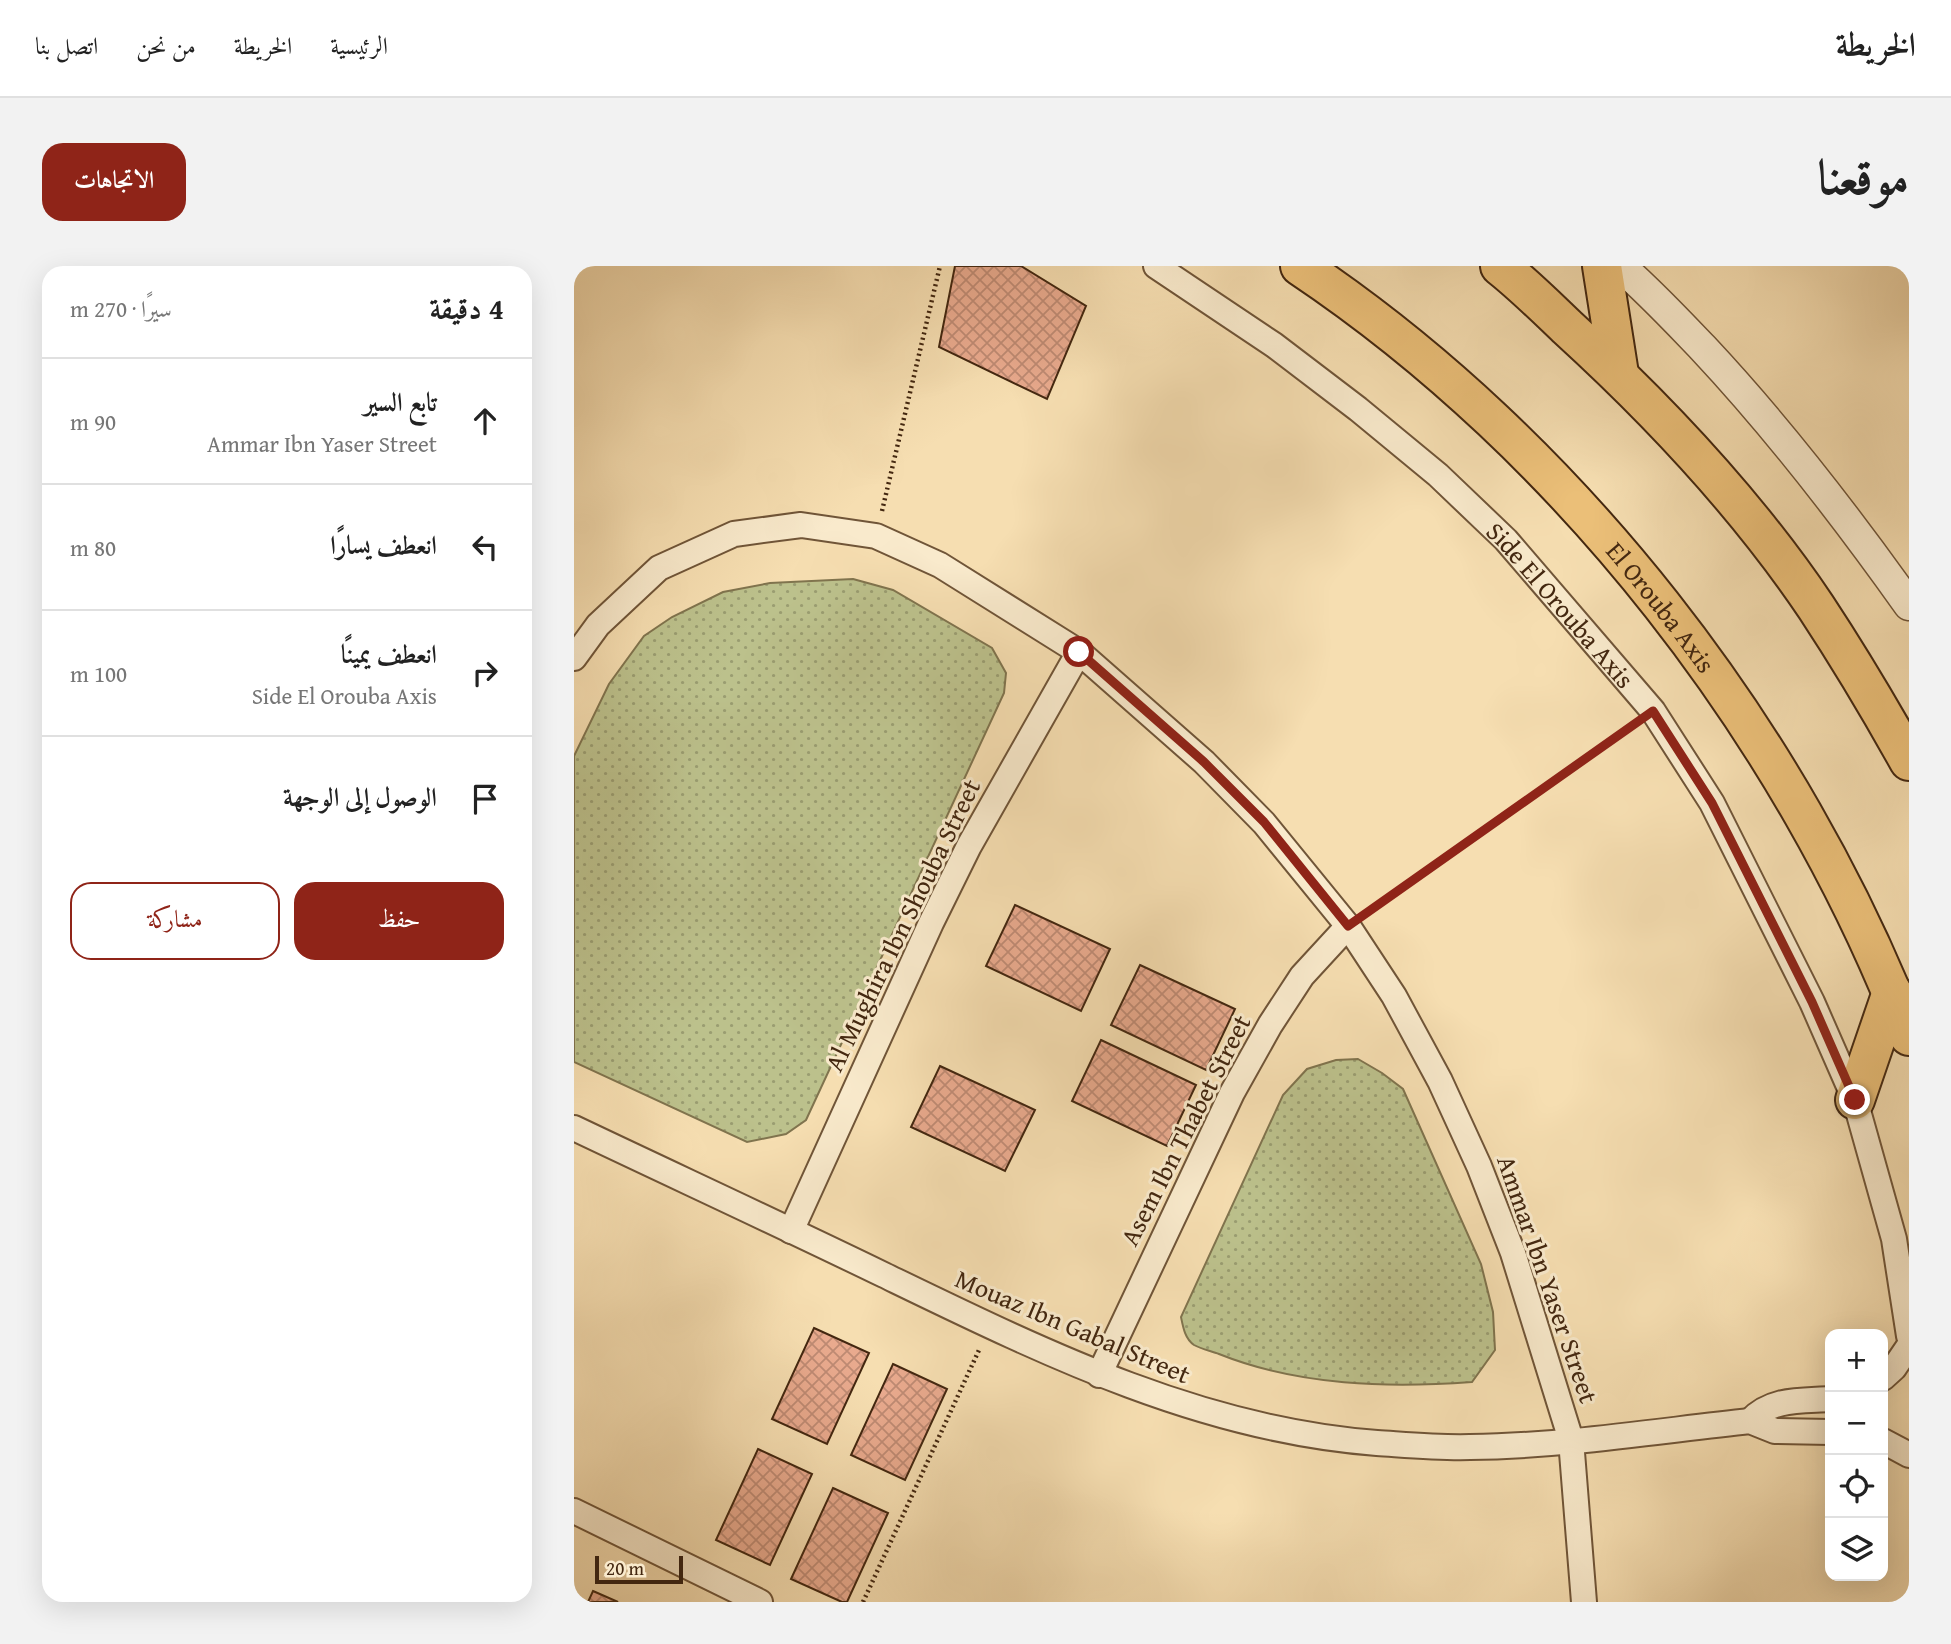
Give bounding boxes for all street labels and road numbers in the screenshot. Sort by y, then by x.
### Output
street label: Side El Orouba Axis [1478,512,1644,696]
street label: El Orouba Axis [1597,532,1726,681]
street label: Al Mughira Ibn Shouba Street [814,772,990,1078]
street label: Asem Ibn Thabet Street [1110,1008,1260,1252]
street label: Ammar Ibn Yaser Street [1487,1150,1609,1408]
street label: Mouaz Ibn Gabal Street [949,1259,1197,1393]

